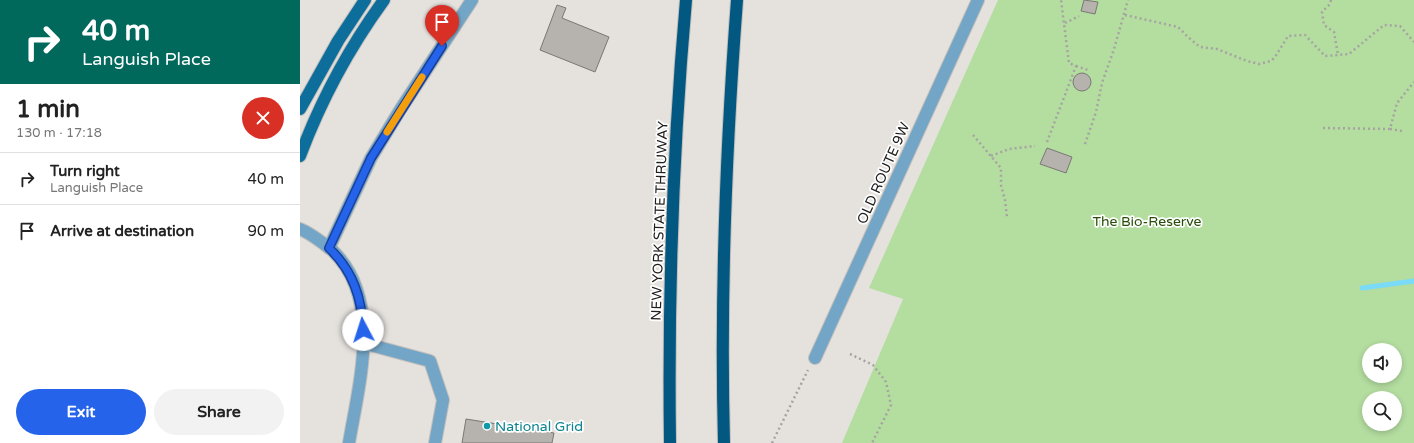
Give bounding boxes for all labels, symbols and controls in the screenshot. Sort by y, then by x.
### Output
pin [425,5,459,46]
icon: arrive [431,11,453,33]
text: 40 m [82,14,150,48]
icon: right [16,16,68,68]
text: Languish Place [82,48,211,70]
text: 1 min [16,95,80,124]
button: close [242,97,284,139]
street label: OLD ROUTE 9W [853,120,914,227]
street label: NEW YORK STATE THRUWAY [648,121,671,321]
text: 130 m · 17:18 [16,125,102,141]
text: Turn right [50,162,120,180]
icon: right [16,168,38,190]
text: 40 m [247,170,284,188]
text: Languish Place [50,180,143,196]
park label: The Bio-Reserve [1093,213,1202,230]
icon: arrive [16,220,38,242]
text: Arrive at destination [50,222,194,240]
text: 90 m [247,222,284,240]
position arrow [342,309,384,351]
map controls [1362,343,1402,431]
button: sound [1362,343,1402,383]
button: Exit [16,389,146,435]
button: Share [154,389,284,435]
button: search [1362,391,1402,431]
place label: National Grid [495,418,583,435]
marker: National Grid [482,421,492,431]

